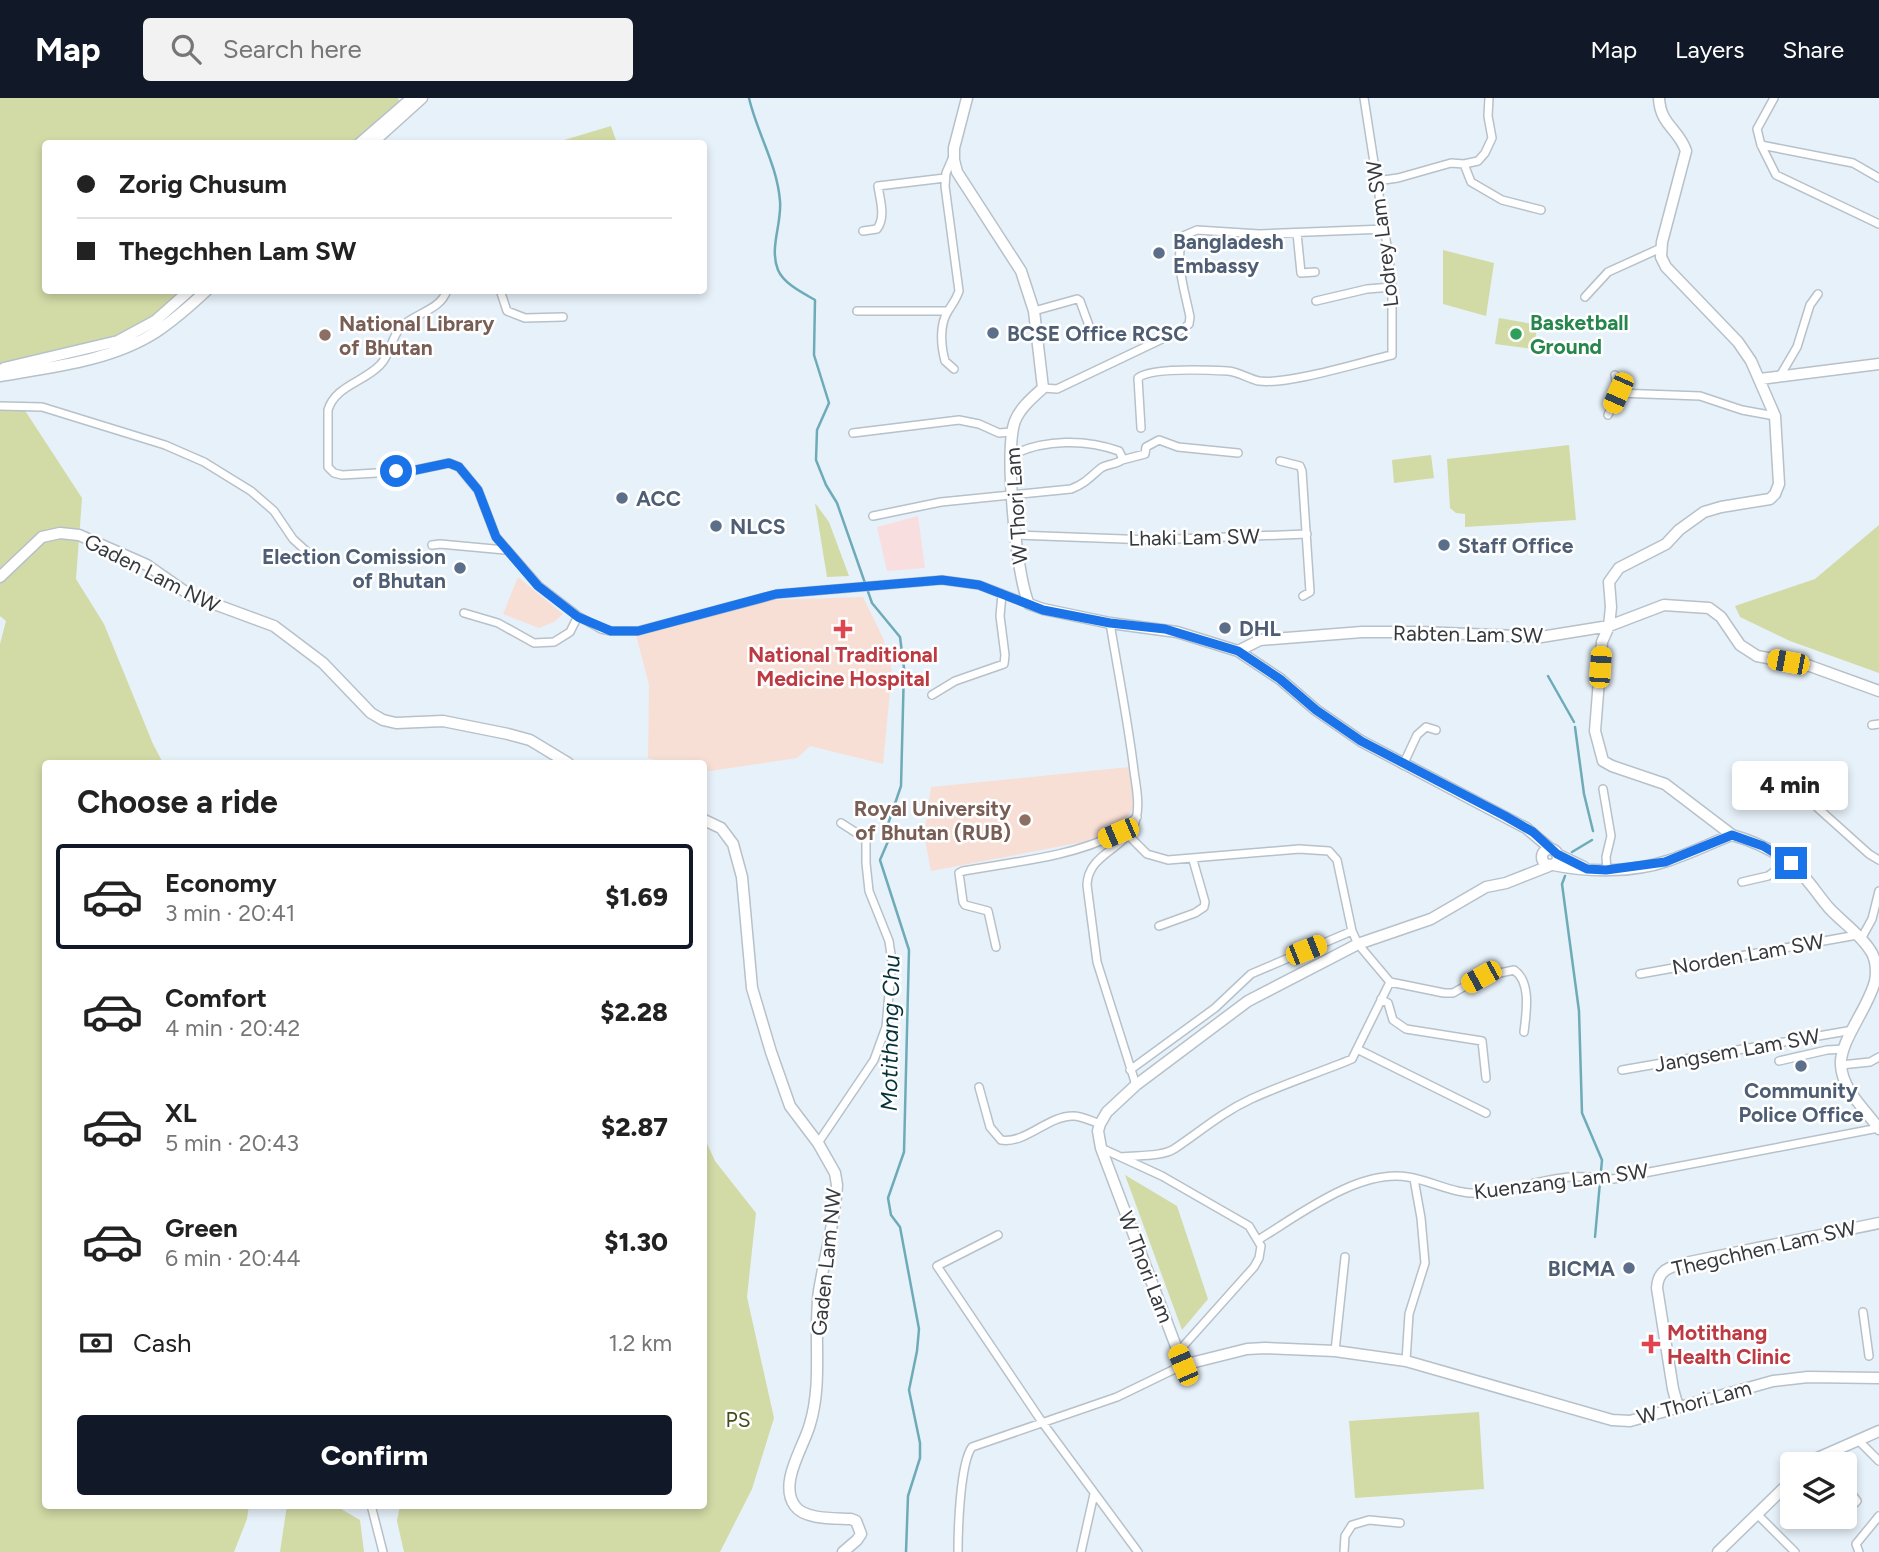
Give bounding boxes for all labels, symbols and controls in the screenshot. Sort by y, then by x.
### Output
search box [143,18,633,81]
text: Map [35,30,101,69]
icon: search [167,30,205,68]
text: Search here [223,33,362,65]
text: Map [1590,35,1637,64]
text: Layers [1675,35,1744,64]
text: Share [1782,35,1844,64]
street label: Lodrey Lam SW [1361,159,1403,309]
text: Zorig Chusum [119,168,287,200]
place label: Bangladesh Embassy [1173,229,1284,278]
text: Thegchhen Lam SW [119,235,356,267]
marker: Bangladesh Embassy [1151,245,1167,261]
place label: Basketball Ground [1530,310,1629,359]
place label: National Library of Bhutan [339,311,495,360]
place label: BCSE Office RCSC [1007,321,1189,346]
marker: BCSE Office RCSC [985,325,1001,341]
marker: Basketball Ground [1508,326,1524,342]
marker: National Library of Bhutan [317,327,333,343]
car [1600,370,1637,416]
street label: W Thori Lam [999,447,1033,565]
route start [380,455,412,487]
place label: ACC [636,486,681,511]
marker: ACC [614,490,630,506]
place label: NLCS [730,514,785,539]
marker: NLCS [708,518,724,534]
street label: Lhaki Lam SW [1128,523,1260,551]
street label: Gaden Lam NW [80,528,224,618]
place label: Staff Office [1458,533,1574,558]
marker: Staff Office [1436,537,1452,553]
place label: Election Comission of Bhutan [262,544,446,593]
marker: Election Comission of Bhutan [452,560,468,576]
place label: DHL [1239,616,1281,641]
marker: National Traditional Medicine Hospital [833,619,853,639]
marker: DHL [1217,620,1233,636]
street label: Rabten Lam SW [1393,620,1543,648]
place label: National Traditional Medicine Hospital [748,642,938,691]
car [1589,645,1612,689]
car [1766,648,1811,676]
callout: 4 min [1733,762,1849,810]
text: 4 min [1760,771,1820,799]
text: Choose a ride [77,783,278,821]
place label: Royal University of Bhutan (RUB) [854,796,1012,845]
marker: Royal University of Bhutan (RUB) [1017,812,1033,828]
car [1095,815,1142,851]
route end [1775,847,1807,879]
icon: car [81,865,144,928]
text: Economy [165,867,277,899]
text: $1.69 [605,881,668,913]
text: 3 min · 20:41 [165,899,295,927]
street label: Norden Lam SW [1670,928,1826,980]
car [1283,932,1330,968]
water label: Motithang Chu [875,954,905,1112]
car [1458,958,1505,996]
icon: car [81,980,144,1043]
text: Comfort [165,982,267,1014]
text: $2.28 [600,996,668,1028]
text: 4 min · 20:42 [165,1014,300,1042]
street label: Jangsem Lam SW [1652,1023,1822,1077]
marker: Community Police Office [1793,1058,1809,1074]
place label: Community Police Office [1738,1078,1864,1127]
icon: car [81,1095,144,1158]
text: XL [165,1097,197,1129]
text: $2.87 [601,1111,668,1143]
text: 5 min · 20:43 [165,1129,299,1157]
street label: Kuenzang Lam SW [1472,1158,1650,1204]
street label: Gaden Lam NW [806,1187,846,1337]
street label: W Thori Lam [1113,1208,1179,1326]
icon: car [81,1210,144,1273]
text: Green [165,1212,238,1244]
street label: Thegchhen Lam SW [1670,1215,1858,1281]
text: $1.30 [604,1226,668,1258]
text: 6 min · 20:44 [165,1244,301,1272]
place label: BICMA [1548,1256,1615,1281]
marker: BICMA [1621,1260,1637,1276]
place label: Motithang Health Clinic [1667,1320,1791,1369]
icon: cash [77,1324,115,1362]
text: Cash [133,1327,192,1359]
text: 1.2 km [608,1329,672,1357]
marker: Motithang Health Clinic [1641,1334,1661,1354]
car [1166,1342,1201,1388]
street label: W Thori Lam [1634,1375,1754,1429]
park label: PS [725,1407,751,1432]
button: Confirm [77,1415,672,1495]
map controls [1780,1452,1857,1529]
button: layers [1780,1452,1857,1529]

